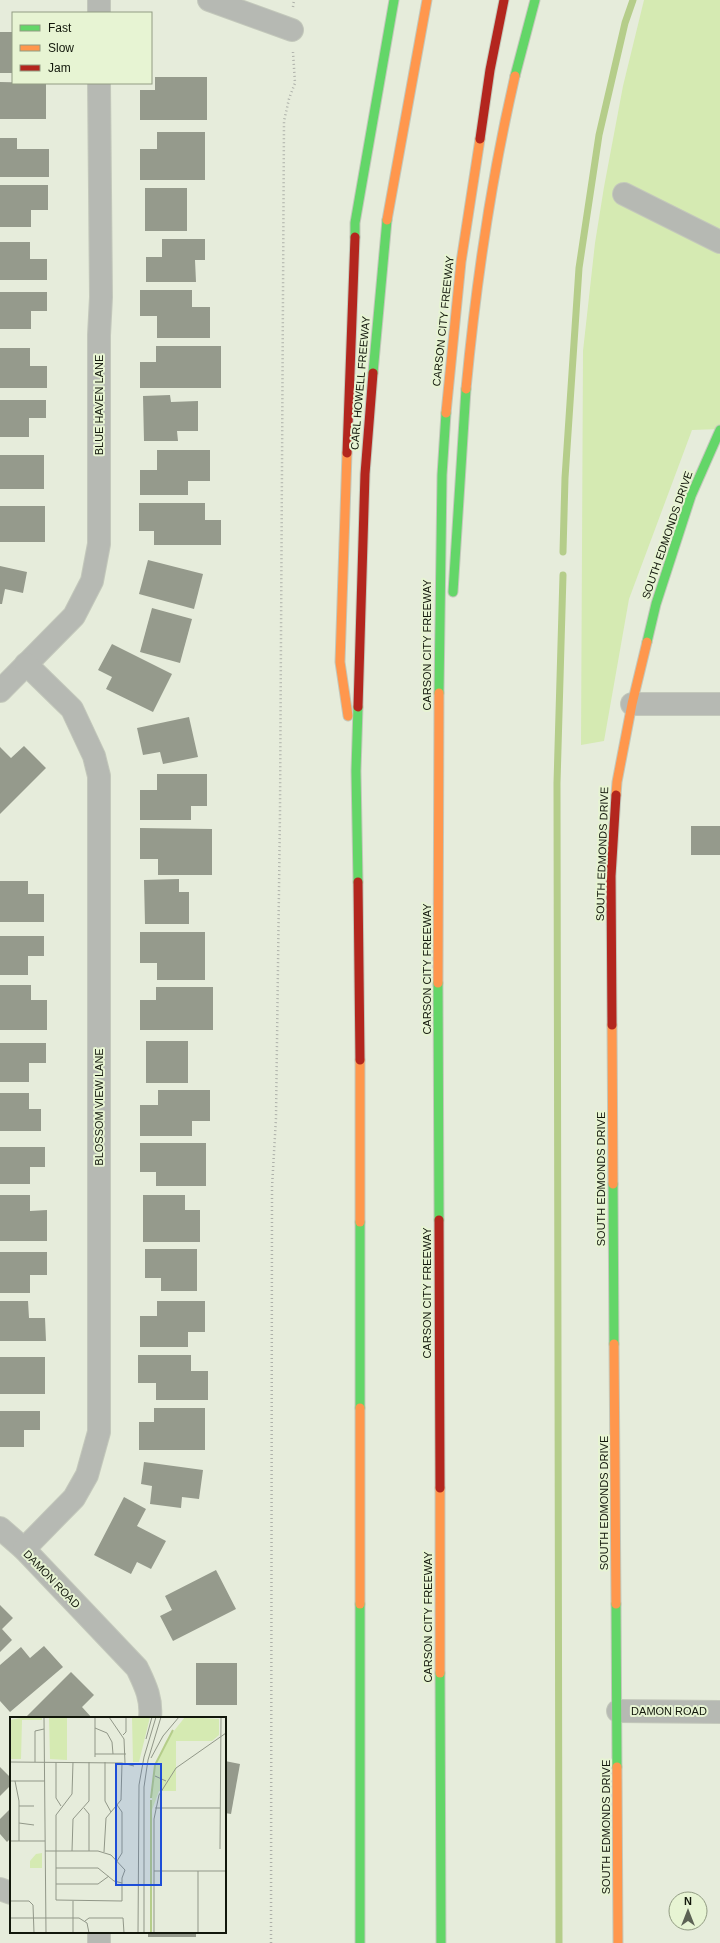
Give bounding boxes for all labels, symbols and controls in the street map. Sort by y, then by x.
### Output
legend [12,12,152,84]
text: Fast [48,21,72,35]
text: Slow [48,41,74,55]
text: Jam [48,61,71,75]
street label: CARSON CITY FREEWAY [430,254,456,387]
street label: CARL HOWELL FREEWAY [348,315,372,450]
street label: BLUE HAVEN LANE [93,355,105,455]
street label: SOUTH EDMONDS DRIVE [639,469,695,601]
street label: CARSON CITY FREEWAY [421,579,433,711]
street label: SOUTH EDMONDS DRIVE [594,787,610,921]
street label: CARSON CITY FREEWAY [421,903,433,1035]
street label: BLOSSOM VIEW LANE [93,1048,105,1166]
street label: SOUTH EDMONDS DRIVE [595,1112,607,1246]
street label: CARSON CITY FREEWAY [421,1227,433,1359]
street label: SOUTH EDMONDS DRIVE [598,1436,610,1570]
street label: DAMON ROAD [21,1548,83,1610]
street label: CARSON CITY FREEWAY [422,1551,434,1683]
street label: DAMON ROAD [631,1705,707,1717]
inset map [10,1717,226,1933]
street label: SOUTH EDMONDS DRIVE [600,1760,612,1894]
north arrow [668,1891,708,1931]
text: N [684,1895,692,1907]

